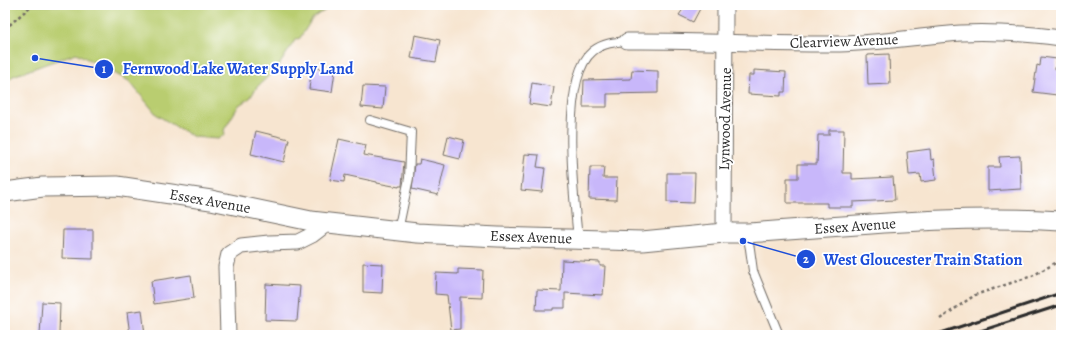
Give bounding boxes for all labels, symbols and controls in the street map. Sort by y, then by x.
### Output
street label: Clearview Avenue [789,29,899,53]
callout: Fernwood Lake Water Supply Land [94,55,361,83]
text: Fernwood Lake Water Supply Land [122,58,354,80]
text: 1 [102,61,107,77]
street label: Lynwood Avenue [714,67,736,171]
street label: Essex Avenue [168,184,252,218]
street label: Essex Avenue [813,213,897,239]
street label: Essex Avenue [490,226,573,248]
callout: West Gloucester Train Station [796,245,1031,273]
text: West Gloucester Train Station [823,249,1022,271]
text: 2 [803,251,809,267]

